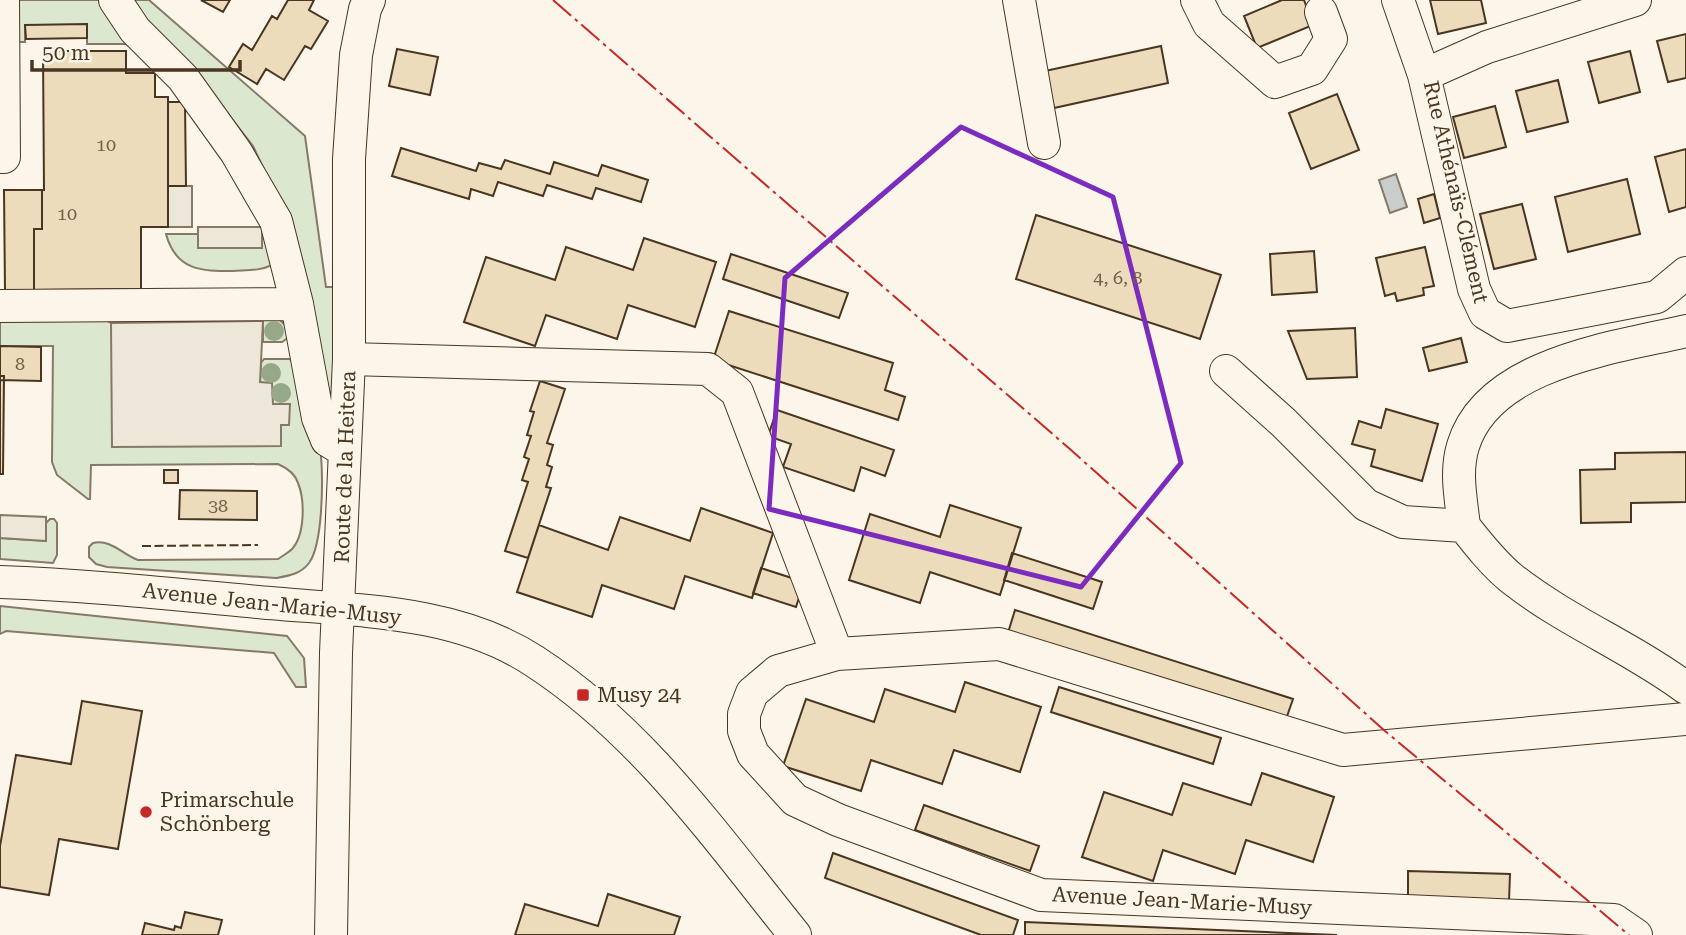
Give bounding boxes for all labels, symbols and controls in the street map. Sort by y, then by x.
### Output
scale bar [32,28,240,72]
text: 50 m [42,41,90,65]
street label: Rue Athénaïs-Clément [1419,78,1493,306]
house number: 10 [96,134,116,155]
house number: 10 [57,203,77,224]
house number: 4, 6, 8 [1093,267,1143,288]
house number: 8 [15,353,25,374]
street label: Route de la Heitera [330,370,360,564]
house number: 38 [208,495,228,516]
street label: Avenue Jean-Marie-Musy [141,578,403,630]
place label: Musy 24 [597,683,681,707]
marker: Musy 24 [575,687,591,703]
place label: Primarschule Schönberg [160,788,294,836]
marker: Primarschule Schönberg [138,804,154,820]
street label: Avenue Jean-Marie-Musy [1051,882,1313,920]

